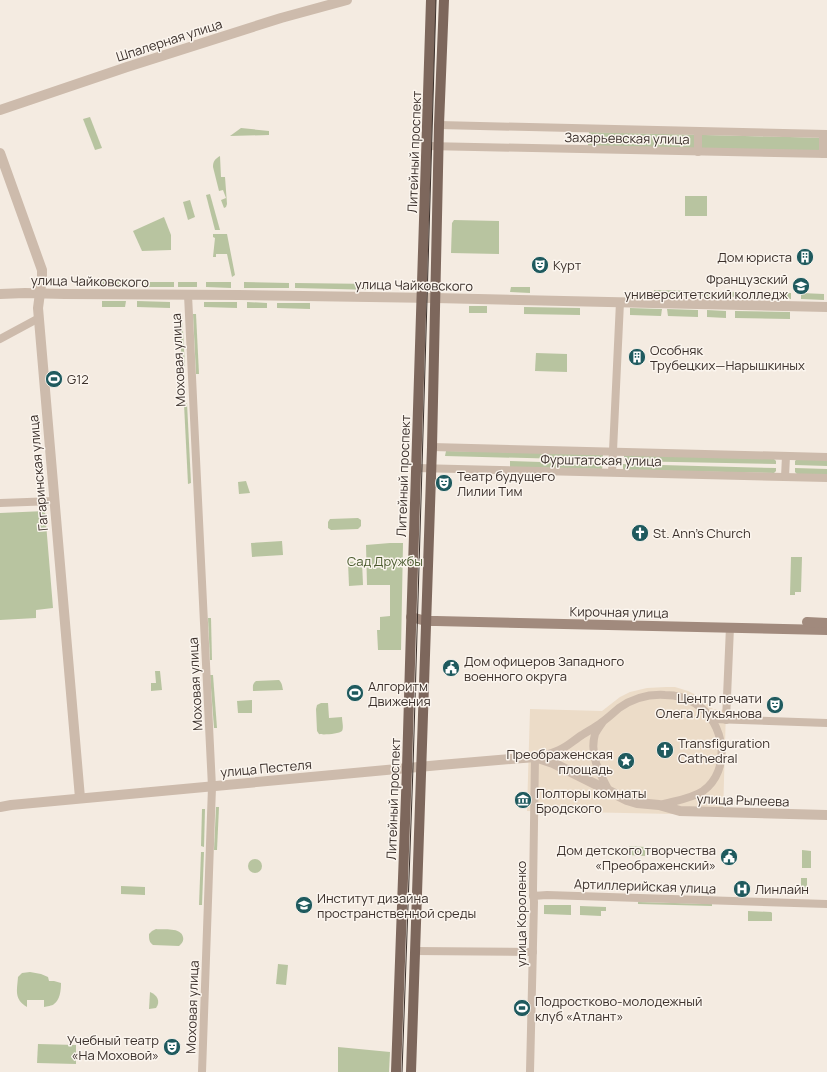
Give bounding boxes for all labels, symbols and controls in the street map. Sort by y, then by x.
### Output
street label: Шпалерная улица [114,14,224,66]
street label: Литейный проспект [403,90,425,214]
street label: Захарьевская улица [564,128,690,148]
building icon: Дом юриста [795,247,815,267]
place label: Дом юриста [717,248,792,266]
theatre icon: Курт [530,255,550,275]
place label: Курт [553,256,582,274]
place label: Французский университетский колледж [624,270,788,303]
street label: улица Чайковского [31,271,150,291]
street label: улица Чайковского [355,275,474,295]
school or university icon: Французский университетский колледж [791,276,811,296]
street label: Моховая улица [167,313,189,407]
place label: Особняк Трубецких—Нарышкиных [650,341,805,374]
building icon: Особняк Трубецких—Нарышкиных [627,347,647,367]
sports icon: G12 [44,369,64,389]
place label: G12 [67,370,89,388]
street label: Гагаринская улица [24,414,52,532]
street label: Литейный проспект [392,414,414,538]
street label: Фурштатская улица [540,450,662,470]
place label: Театр будущего Лилии Тим [457,467,555,500]
theatre icon: Театр будущего Лилии Тим [434,473,454,493]
church icon: St. Ann's Church [630,523,650,543]
place label: St. Ann's Church [653,524,751,542]
park label: Сад Дружбы [347,552,423,570]
street label: Кирочная улица [569,602,669,622]
street label: Моховая улица [184,637,206,731]
place label: Дом офицеров Западного военного округа [464,652,625,685]
public building icon: Дом офицеров Западного военного округа [441,658,461,678]
place label: Алгоритм Движения [368,677,431,710]
sports icon: Алгоритм Движения [345,683,365,703]
place label: Центр печати Олега Лукьянова [656,689,762,722]
theatre icon: Центр печати Олега Лукьянова [765,695,785,715]
place label: Transfiguration Cathedral [678,734,770,767]
street label: Литейный проспект [382,737,404,861]
church icon: Transfiguration Cathedral [655,740,675,760]
place label: Преображенская площадь [506,745,613,778]
place icon: Преображенская площадь [616,751,636,771]
street label: улица Пестеля [219,755,313,781]
place label: Полторы комнаты Бродского [536,784,647,817]
street label: улица Рылеева [696,789,790,811]
museum icon: Полторы комнаты Бродского [513,790,533,810]
place label: Дом детского творчества «Преображенский» [557,841,716,874]
public building icon: Дом детского творчества «Преображенский» [719,847,739,867]
street label: улица Короленко [512,861,530,967]
street label: Артиллерийская улица [574,875,716,897]
hospital icon: Линлайн [732,879,752,899]
place label: Линлайн [755,880,809,898]
place label: Институт дизайна пространственной среды [317,889,476,922]
school or university icon: Институт дизайна пространственной среды [294,895,314,915]
street label: Моховая улица [181,960,203,1054]
place label: Подростково-молодежный клуб «Атлант» [535,992,702,1025]
sports icon: Подростково-молодежный клуб «Атлант» [512,998,532,1018]
place label: Учебный театр «На Моховой» [67,1031,159,1064]
theatre icon: Учебный театр «На Моховой» [162,1037,182,1057]

